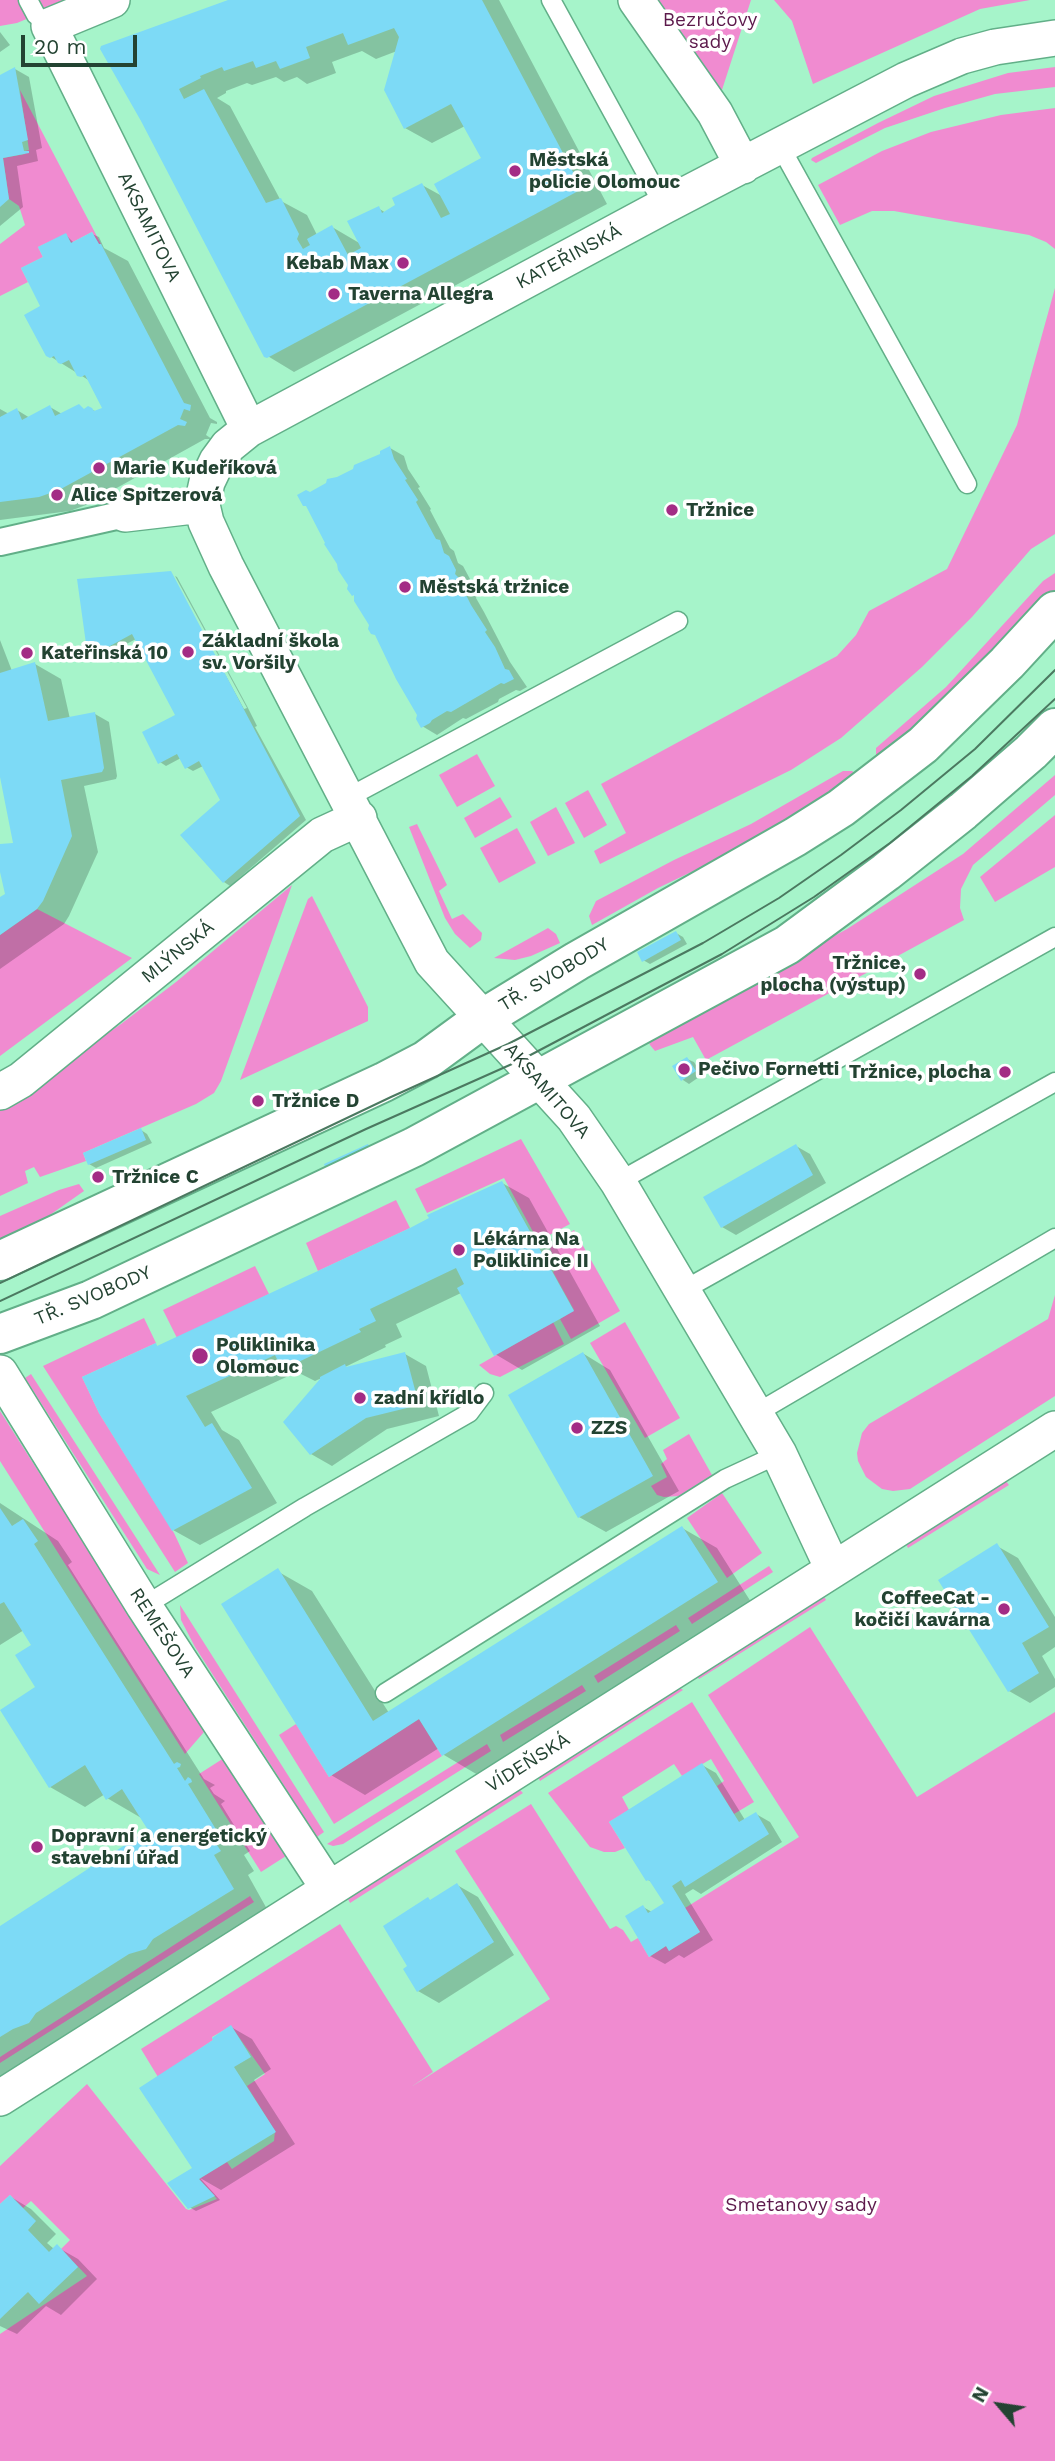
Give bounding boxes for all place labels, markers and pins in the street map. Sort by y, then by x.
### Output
place label: Městská policie Olomouc [529,149,680,193]
marker: Městská policie Olomouc [507,163,523,179]
place label: Kebab Max [286,252,389,274]
marker: Kebab Max [395,255,411,271]
place label: Taverna Allegra [348,283,493,305]
marker: Taverna Allegra [326,286,342,302]
place label: Marie Kudeříková [113,457,277,479]
marker: Marie Kudeříková [91,460,107,476]
place label: Alice Spitzerová [71,484,222,506]
marker: Alice Spitzerová [49,487,65,503]
place label: Tržnice [686,499,754,521]
marker: Tržnice [664,502,680,518]
place label: Městská tržnice [419,576,569,598]
marker: Městská tržnice [397,579,413,595]
place label: Základní škola sv. Voršily [202,630,339,674]
place label: Kateřinská 10 [41,642,168,664]
marker: Základní škola sv. Voršily [180,644,196,660]
marker: Kateřinská 10 [19,645,35,661]
place label: Tržnice, plocha (výstup) [760,952,906,996]
marker: Tržnice, plocha (výstup) [912,966,928,982]
place label: Pečivo Fornetti [698,1058,839,1080]
marker: Pečivo Fornetti [676,1061,692,1077]
place label: Tržnice, plocha [849,1061,991,1083]
marker: Tržnice, plocha [997,1064,1013,1080]
place label: Tržnice D [272,1090,359,1112]
marker: Tržnice D [250,1093,266,1109]
place label: Tržnice C [112,1166,199,1188]
marker: Tržnice C [90,1169,106,1185]
place label: Lékárna Na Poliklinice II [473,1228,589,1272]
marker: Lékárna Na Poliklinice II [451,1242,467,1258]
place label: Poliklinika Olomouc [216,1334,315,1378]
marker: Poliklinika Olomouc [190,1346,210,1366]
place label: zadní křídlo [374,1387,484,1409]
marker: zadní křídlo [352,1390,368,1406]
place label: ZZS [591,1417,627,1439]
marker: ZZS [569,1420,585,1436]
place label: CoffeeCat - kočičí kavárna [855,1587,990,1631]
marker: CoffeeCat - kočičí kavárna [996,1601,1012,1617]
place label: Dopravní a energetický stavební úřad [51,1825,267,1869]
marker: Dopravní a energetický stavební úřad [29,1839,45,1855]

